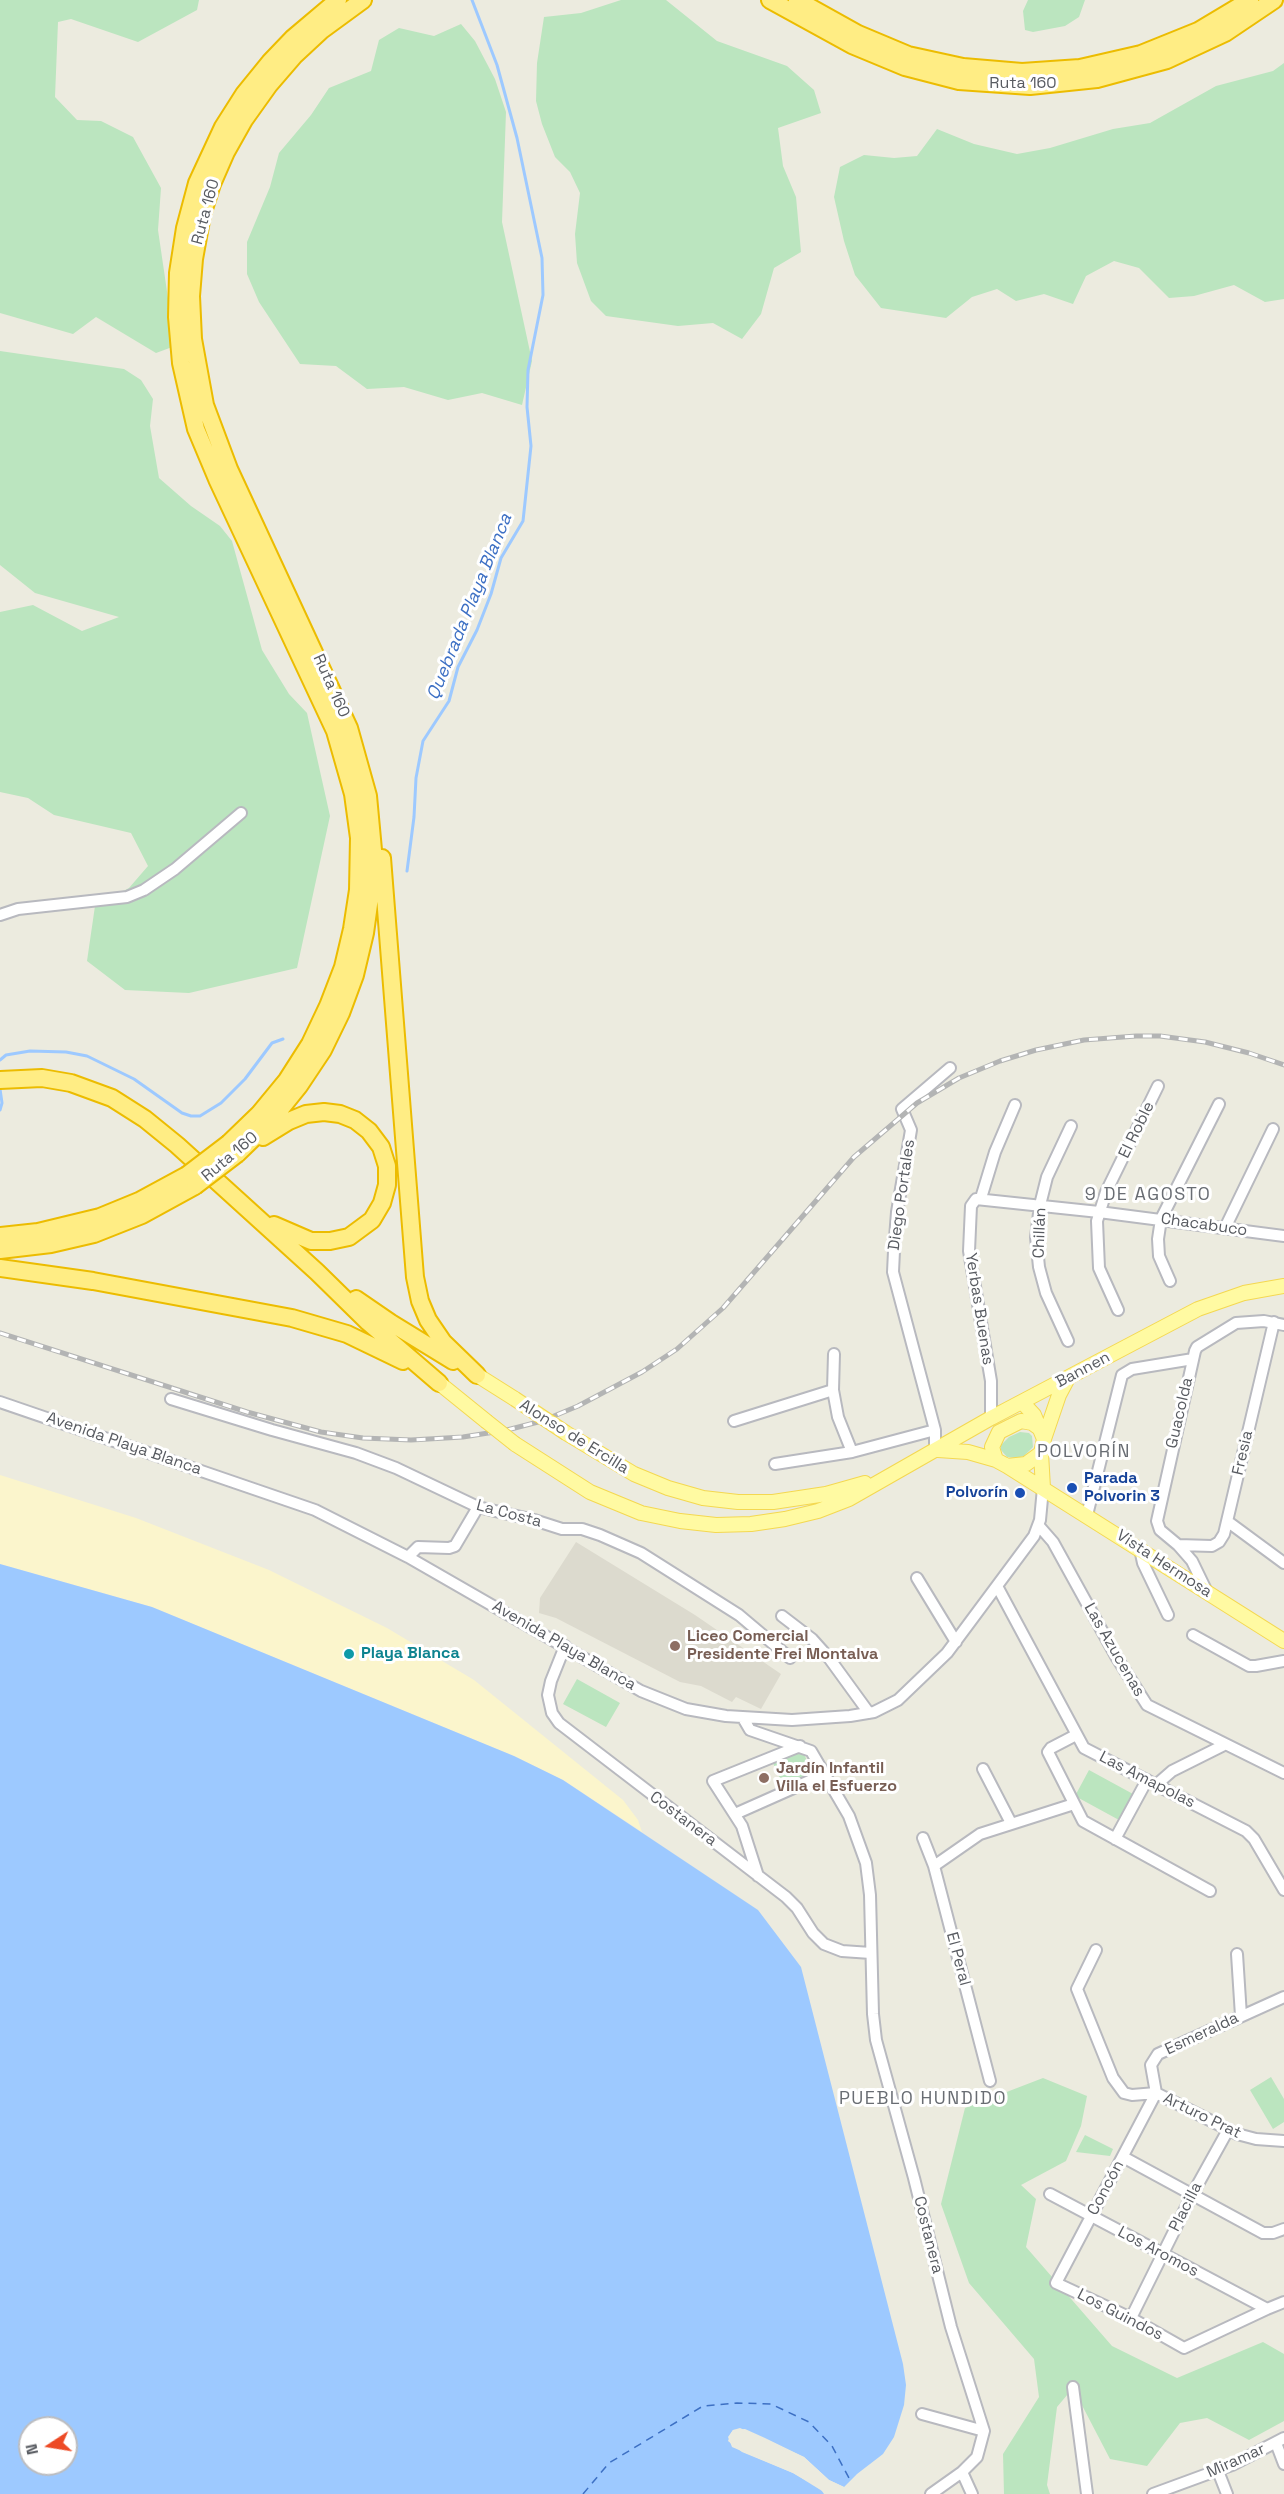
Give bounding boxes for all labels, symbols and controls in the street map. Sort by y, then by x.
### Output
street label: Ruta 160 [989,74,1057,94]
street label: Ruta 160 [188,177,224,247]
water label: Quebrada Playa Blanca [423,511,517,703]
street label: Ruta 160 [309,651,353,721]
street label: El Roble [1115,1099,1159,1161]
street label: Ruta 160 [198,1128,262,1186]
street label: Diego Portales [885,1138,919,1252]
district label: 9 DE AGOSTO [1085,1184,1211,1206]
street label: Chillán [1030,1207,1050,1259]
street label: Chacabuco [1159,1209,1249,1241]
street label: Yerbas Buenas [961,1252,997,1366]
street label: Bannen [1053,1348,1113,1392]
street label: Guacolda [1163,1376,1197,1450]
street label: Alonso de Ercilla [516,1396,632,1478]
street label: Avenida Playa Blanca [44,1408,204,1480]
street label: Fresia [1229,1429,1257,1477]
district label: POLVORÍN [1037,1441,1131,1463]
place label: Parada Polvorin 3 [1084,1469,1160,1507]
marker: Parada Polvorin 3 [1065,1481,1079,1495]
place label: Polvorín [946,1483,1008,1503]
marker: Polvorín [1013,1486,1027,1500]
street label: La Costa [474,1496,544,1532]
street label: Vista Hermosa [1113,1526,1215,1602]
street label: Avenida Playa Blanca [489,1597,639,1695]
street label: Las Azucenas [1079,1600,1149,1700]
place label: Liceo Comercial Presidente Frei Montalva [687,1627,878,1665]
marker: Liceo Comercial Presidente Frei Montalva [668,1639,682,1653]
place label: Playa Blanca [361,1644,460,1664]
marker: Playa Blanca [342,1647,356,1661]
street label: Las Amapolas [1096,1748,1198,1812]
place label: Jardín Infantil Villa el Esfuerzo [776,1759,897,1797]
marker: Jardín Infantil Villa el Esfuerzo [757,1771,771,1785]
street label: Costanera [646,1788,720,1850]
street label: El Peral [942,1930,974,1988]
street label: Esmeralda [1162,2009,1242,2059]
district label: PUEBLO HUNDIDO [839,2088,1007,2110]
street label: Arturo Prat [1160,2089,1244,2143]
street label: Concón [1084,2157,1128,2219]
street label: Placilla [1165,2179,1207,2235]
street label: Costanera [909,2194,947,2276]
street label: Los Aromos [1114,2223,1202,2281]
street label: Los Guindos [1074,2285,1166,2345]
north arrow [18,2416,78,2476]
street label: Miramar [1204,2440,1268,2482]
text: N [20,2442,43,2457]

